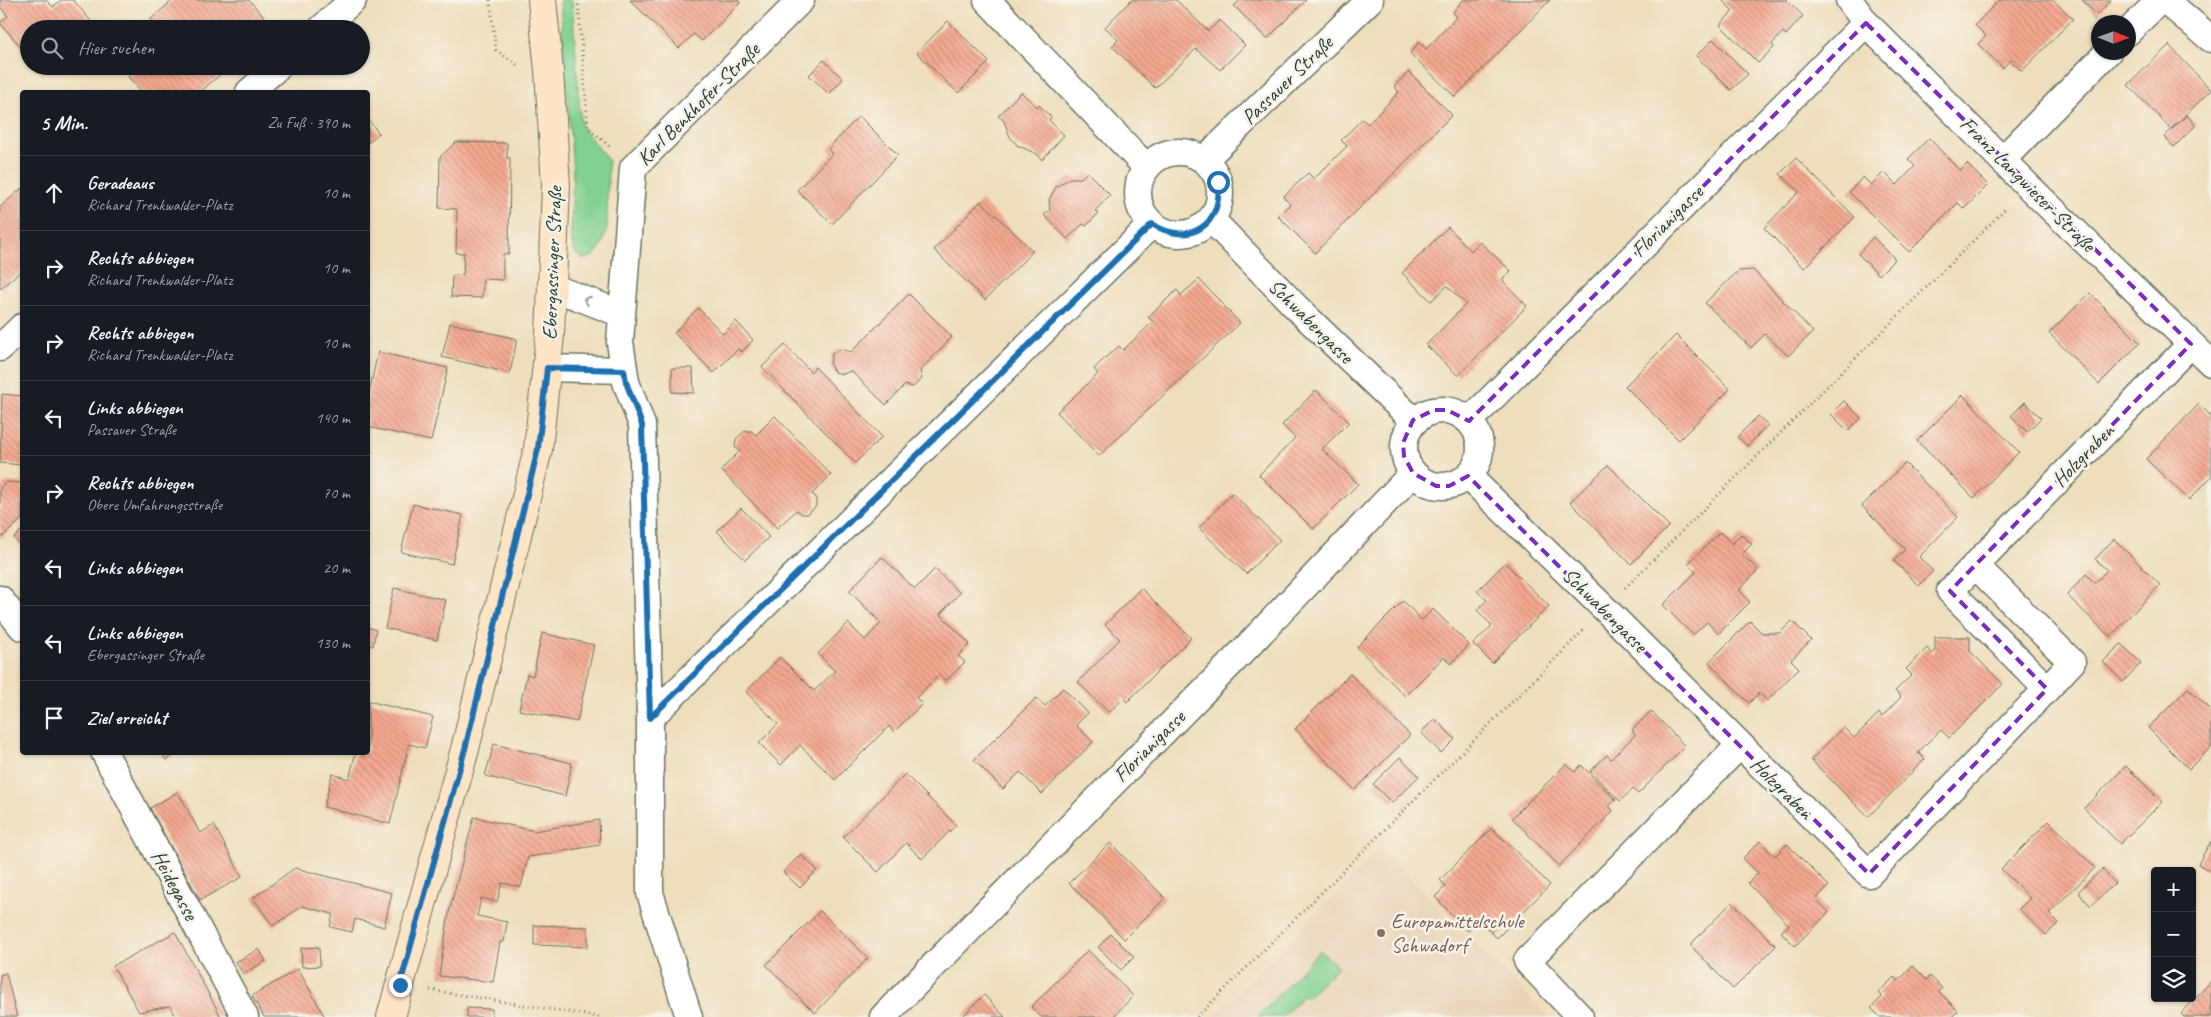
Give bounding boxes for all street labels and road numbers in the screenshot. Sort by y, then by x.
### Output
street label: Passauer Straße [1236,29,1340,130]
street label: Karl Benkhofer-Straße [631,35,767,171]
street label: Franz Langwieser-Straße [1955,111,2103,259]
street label: Florianigasse [1625,179,1709,263]
street label: Ebergassinger Straße [536,184,568,340]
street label: Schwabengasse [1263,273,1360,370]
street label: Holzgraben [2046,417,2121,492]
street label: Schwabengasse [1557,562,1654,659]
street label: Florianigasse [1107,704,1191,788]
street label: Holzgraben [1745,751,1820,826]
street label: Heidegasse [146,846,205,925]

